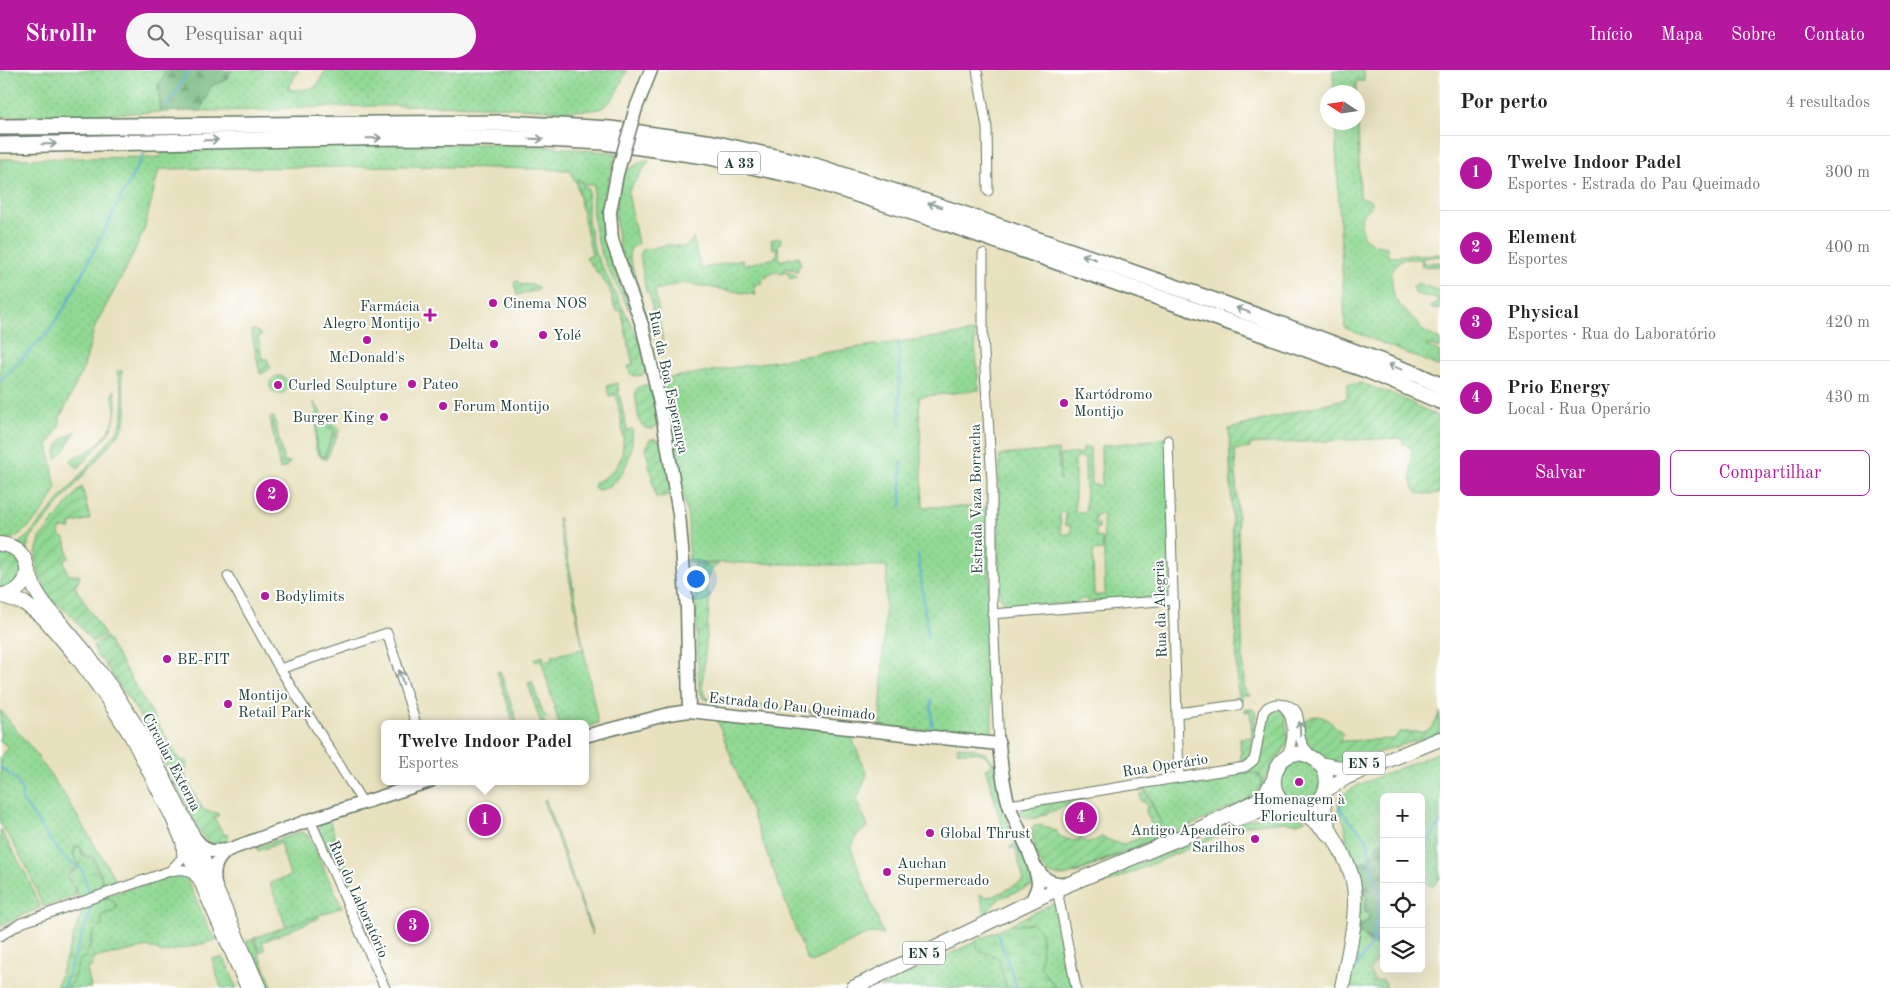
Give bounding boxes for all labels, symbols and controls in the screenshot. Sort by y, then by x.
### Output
search box [126,13,476,58]
icon: search [144,21,172,49]
text: Strollr [25,23,96,47]
text: Pesquisar aqui [184,26,303,45]
text: Início [1589,26,1633,44]
text: Mapa [1661,26,1703,44]
text: Sobre [1731,26,1776,44]
text: Contato [1804,26,1865,44]
north arrow [1320,85,1365,130]
text: Por perto [1460,92,1548,113]
text: 4 resultados [1786,95,1870,111]
one-way arrow [365,133,381,143]
one-way arrow [528,134,544,144]
one-way arrow [202,135,219,145]
one-way arrow [40,139,56,149]
road number: A 33 [718,152,760,175]
text: Twelve Indoor Padel [1507,154,1681,173]
text: 1 [1471,165,1481,181]
text: 300 m [1825,165,1870,181]
text: Esportes · Estrada do Pau Queimado [1507,177,1760,193]
one-way arrow [927,200,943,210]
text: Element [1507,229,1577,248]
text: 2 [1471,240,1481,256]
text: 400 m [1825,240,1870,256]
one-way arrow [1081,252,1097,262]
text: Esportes [1507,252,1568,268]
marker: Cinema NOS [487,297,499,309]
place label: Cinema NOS [503,297,587,312]
place label: Farmácia Alegro Montijo [322,300,421,332]
text: Physical [1507,304,1579,323]
one-way arrow [1235,305,1251,314]
marker: Farmácia Alegro Montijo [424,309,436,321]
street label: Rua da Boa Esperança [645,309,690,456]
text: 3 [1471,315,1481,331]
text: 420 m [1825,315,1870,331]
text: Esportes · Rua do Laboratório [1507,327,1716,343]
marker: Yolé [537,329,549,341]
place label: Yolé [553,329,581,344]
marker: McDonald's [361,334,373,346]
place label: Delta [449,338,485,353]
marker: Delta [488,338,500,350]
place label: McDonald's [329,351,405,366]
one-way arrow [1388,362,1403,371]
marker: Pateo [406,378,418,390]
place label: Pateo [422,378,459,393]
marker: Curled Sculpture [272,379,284,391]
place label: Curled Sculpture [288,379,397,394]
text: Prio Energy [1507,379,1610,398]
place label: Kartódromo Montijo [1074,388,1152,420]
text: 4 [1471,390,1481,406]
text: 430 m [1825,390,1870,406]
marker: Kartódromo Montijo [1058,397,1070,409]
marker: Forum Montijo [437,400,449,412]
place label: Forum Montijo [453,400,549,415]
text: Local · Rua Operário [1507,402,1651,418]
place label: Burger King [293,411,374,426]
marker: Burger King [378,411,390,423]
street label: Estrada Vaza Borracha [969,423,986,574]
button: Salvar [1460,450,1660,496]
button: Compartilhar [1670,450,1870,496]
pin: 2 [256,476,288,514]
street label: Rua da Alegria [1152,559,1171,658]
your location [683,566,709,592]
marker: Bodylimits [259,590,271,602]
place label: Bodylimits [275,590,344,605]
marker: BE-FIT [161,653,173,665]
place label: BE-FIT [177,653,230,668]
one-way arrow [396,670,406,686]
place label: Montijo Retail Park [238,689,312,721]
street label: Estrada do Pau Queimado [708,691,876,724]
marker: Montijo Retail Park [222,698,234,710]
street label: Circular Externa [139,711,203,815]
popup [381,720,589,785]
one-way arrow [1295,721,1304,737]
text: Twelve Indoor Padel [398,733,572,752]
road number: EN 5 [1343,751,1385,774]
street label: Rua Operário [1121,752,1209,781]
text: Esportes [398,756,458,772]
marker: Homenagem à Floricultura [1293,776,1305,788]
place label: Homenagem à Floricultura [1253,793,1346,825]
map controls [1380,793,1425,973]
button: + [1380,793,1425,838]
pin: 4 [1065,799,1097,837]
pin: 1 [469,801,501,839]
place label: Antigo Apeadeiro Sarilhos [1130,824,1245,856]
marker: Global Thrust [924,827,936,839]
place label: Global Thrust [940,827,1030,842]
marker: Antigo Apeadeiro Sarilhos [1249,833,1261,845]
button: − [1380,838,1425,883]
street label: Rua do Laboratório [325,839,390,960]
place label: Auchan Supermercado [897,857,989,889]
marker: Auchan Supermercado [881,866,893,878]
button: locate [1380,883,1425,928]
pin: 3 [397,907,429,945]
button: layers [1380,928,1425,973]
road number: EN 5 [903,941,945,964]

